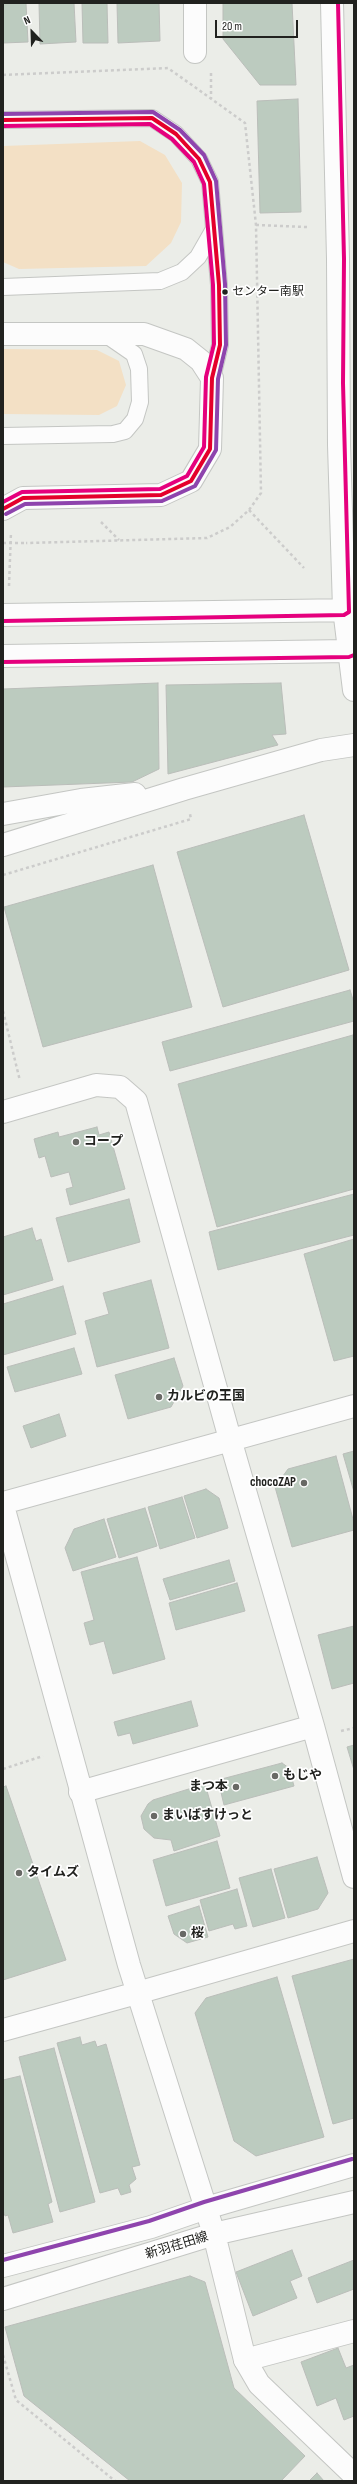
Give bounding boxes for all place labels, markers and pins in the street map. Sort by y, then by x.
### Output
place label: センター南駅 [232,285,304,299]
marker: センター南駅 [220,287,230,297]
place label: コープ [84,1134,123,1150]
marker: コープ [71,1137,81,1147]
place label: カルビの王国 [167,1389,245,1405]
marker: カルビの王国 [154,1392,164,1402]
place label: chocoZAP [250,1475,296,1491]
marker: chocoZAP [299,1478,309,1488]
place label: もじや [283,1768,322,1784]
marker: もじや [270,1771,280,1781]
place label: まつ本 [189,1779,228,1795]
marker: まつ本 [231,1782,241,1792]
place label: まいばすけっと [162,1808,253,1824]
marker: まいばすけっと [149,1811,159,1821]
place label: タイムズ [27,1865,79,1881]
marker: タイムズ [14,1868,24,1878]
place label: 桜 [191,1926,204,1942]
marker: 桜 [178,1929,188,1939]

